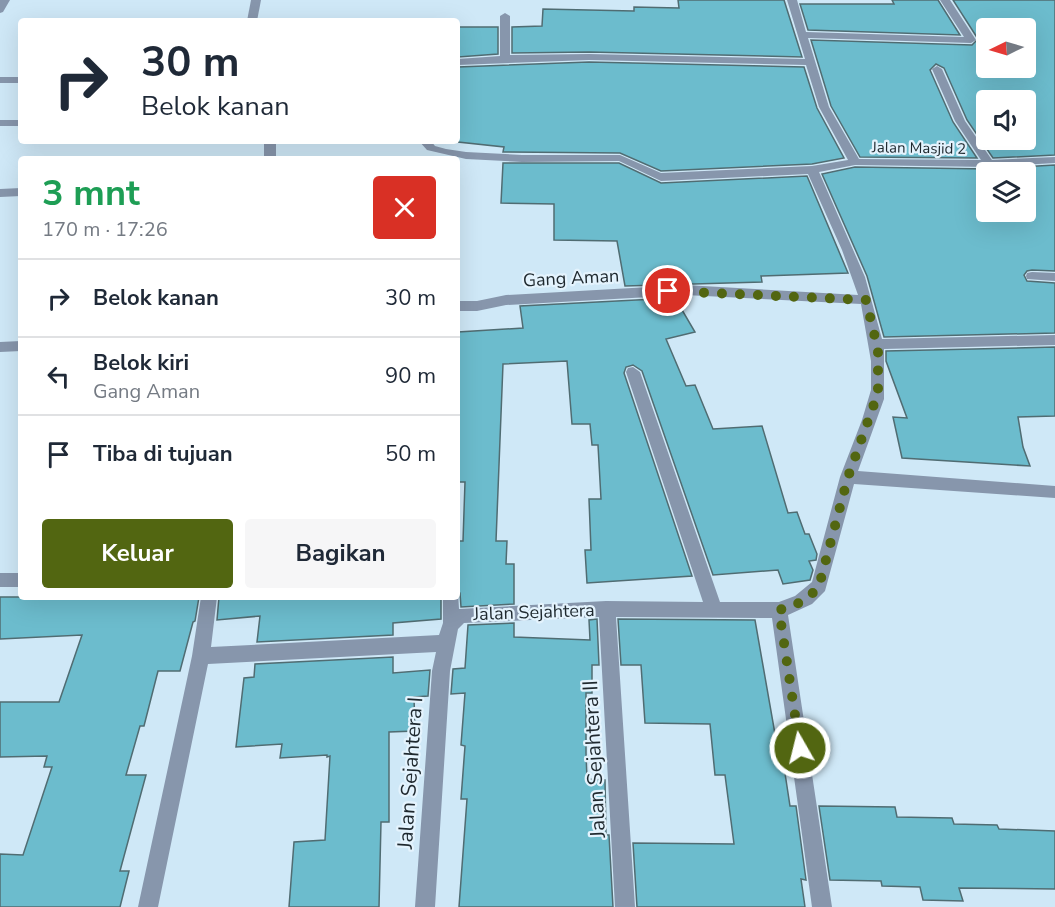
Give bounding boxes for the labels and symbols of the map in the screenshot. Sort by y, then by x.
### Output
north arrow [976,18,1036,78]
street label: Jalan Masjid 2 [871,137,966,159]
street label: Gang Aman [522,263,620,293]
pin [642,265,693,316]
street label: Jalan Sejahtera [472,598,595,626]
street label: Jalan Sejahtera II [576,679,612,840]
street label: Jalan Sejahtera I [391,696,429,851]
position arrow [768,716,832,780]

